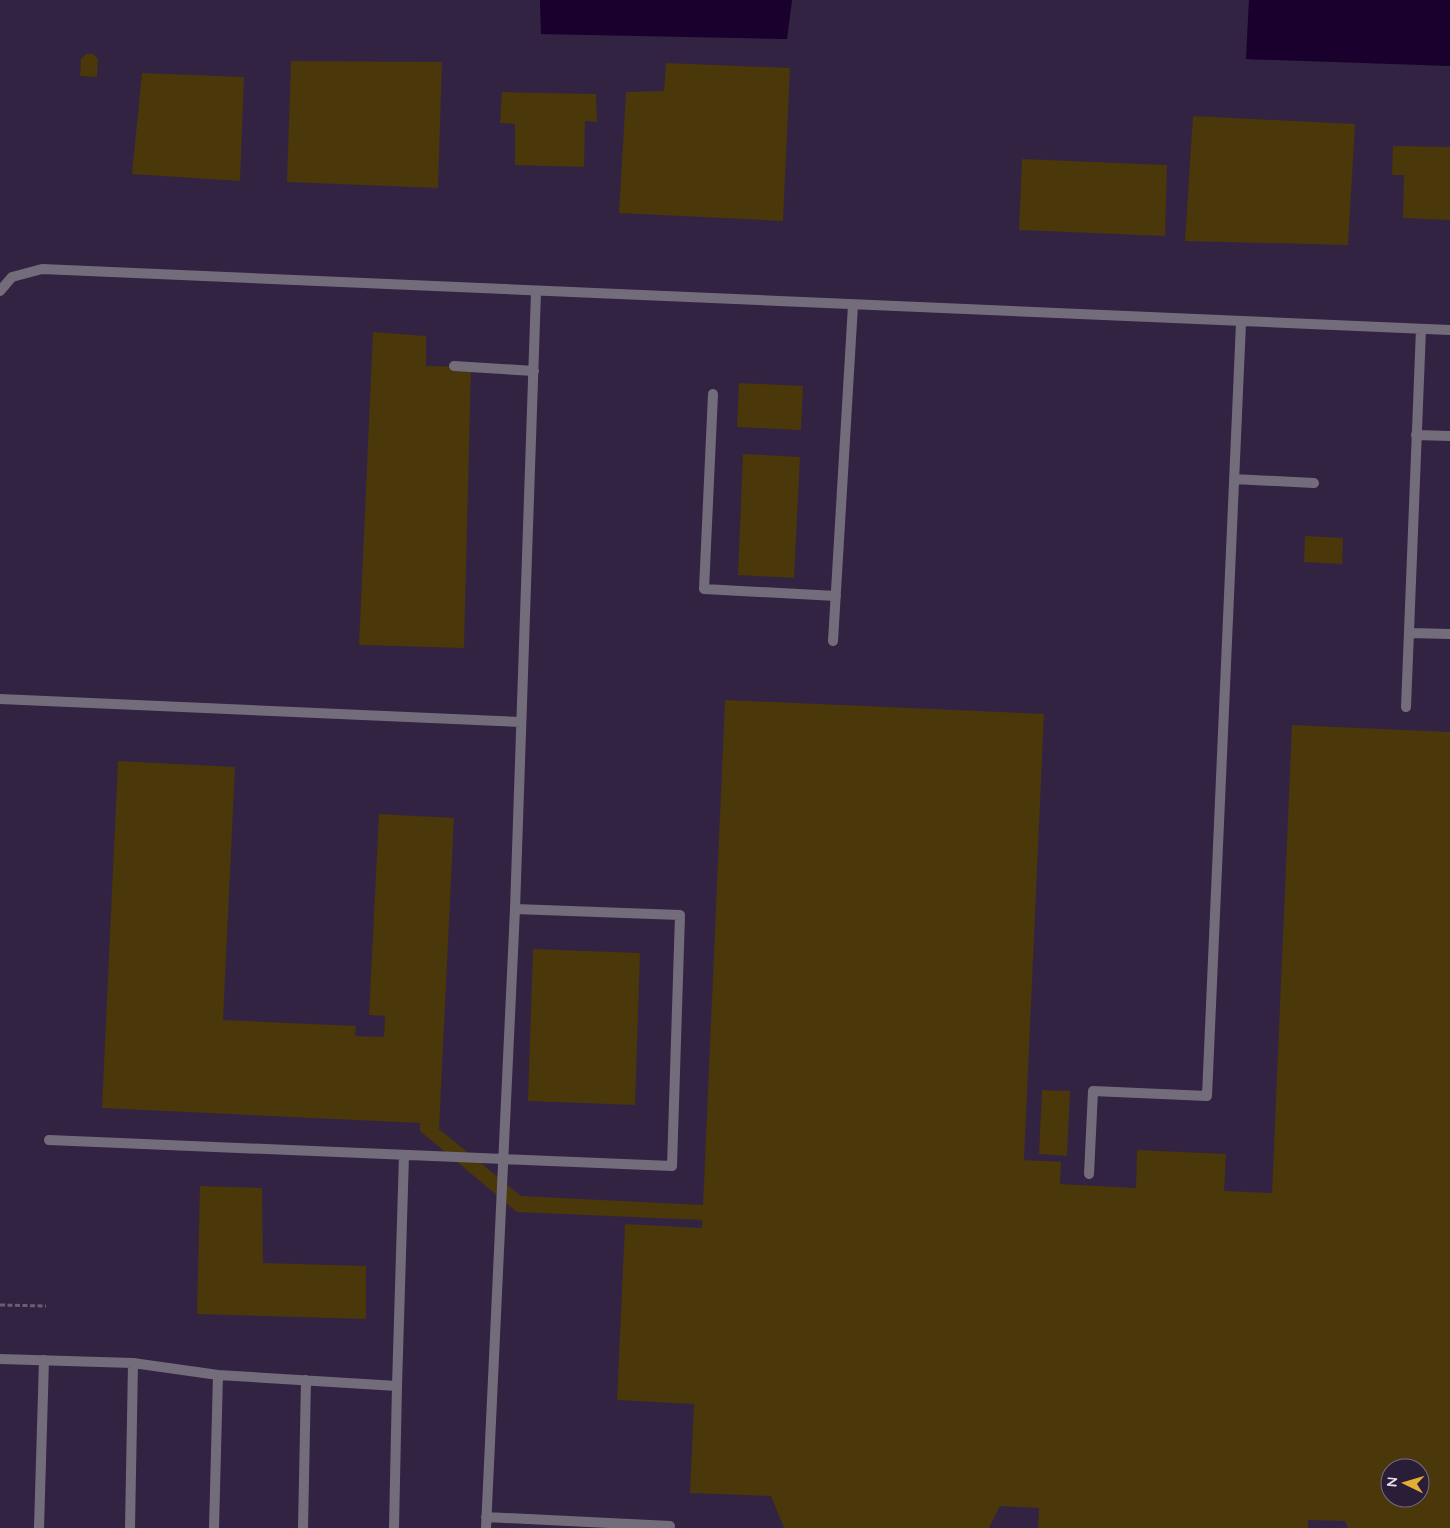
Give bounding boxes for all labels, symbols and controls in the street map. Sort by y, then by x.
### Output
north arrow [1380,1458,1430,1508]
text: N [1383,1476,1401,1488]

